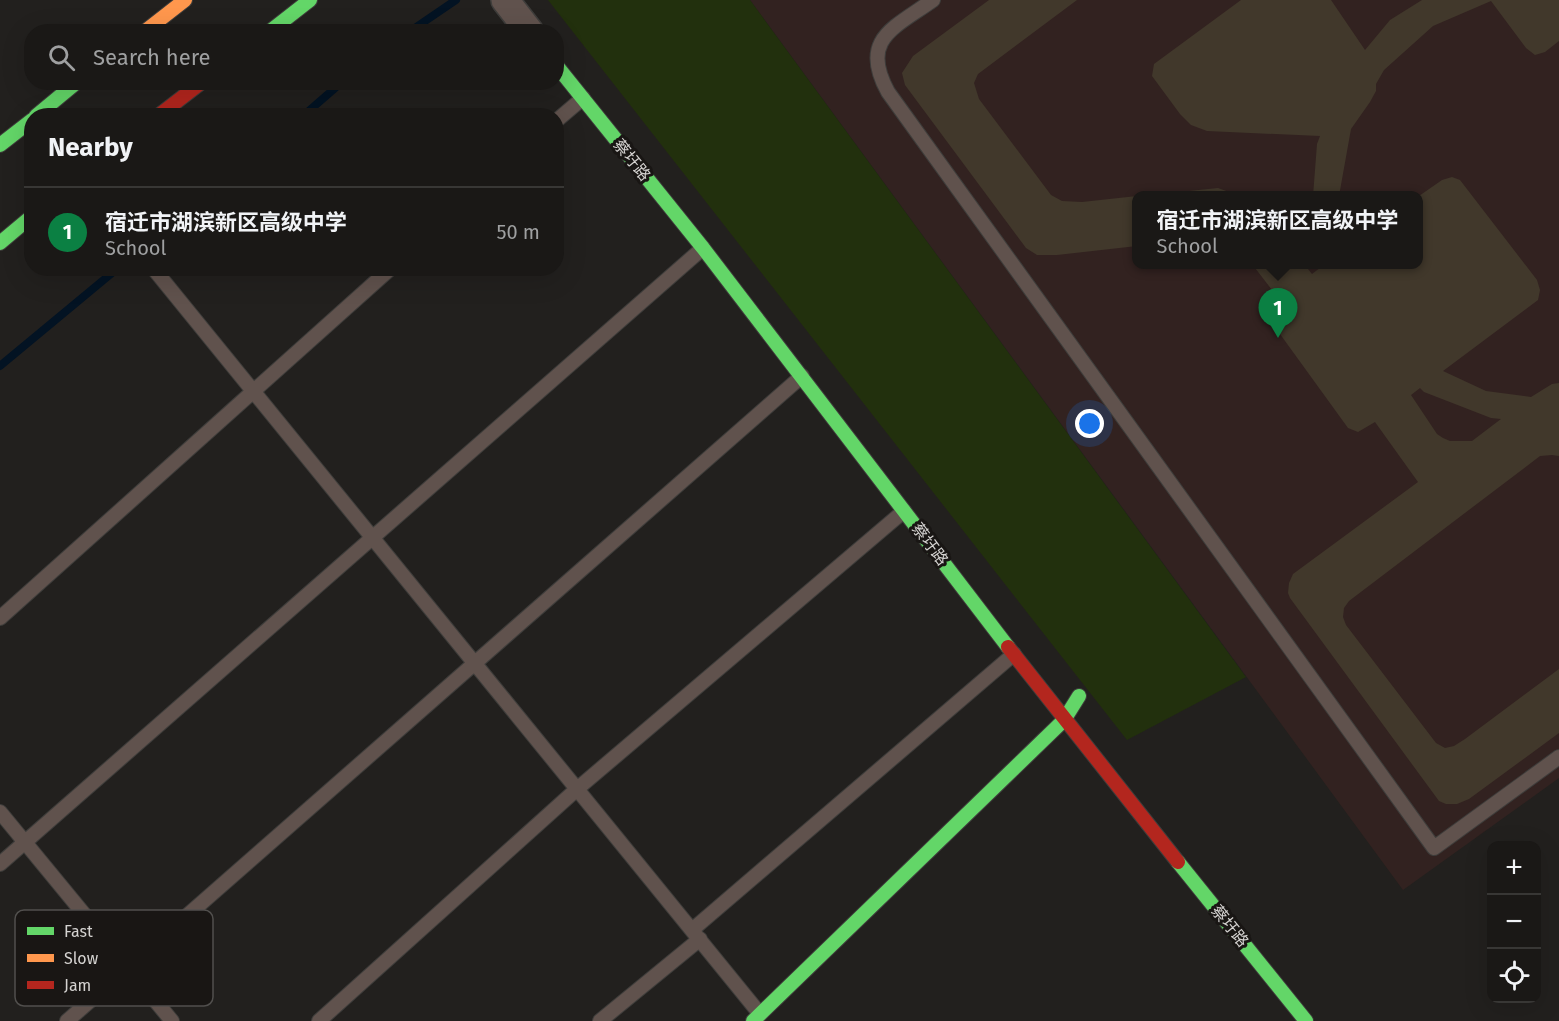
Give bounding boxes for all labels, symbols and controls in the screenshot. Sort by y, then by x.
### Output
search box [24,24,564,90]
icon: search [45,41,78,74]
text: Search here [93,44,211,71]
text: Nearby [48,132,133,163]
street label: 蔡圩路 [610,135,654,185]
popup [1132,191,1423,269]
text: 宿迁市湖滨新区高级中学 [1156,207,1399,234]
text: 宿迁市湖滨新区高级中学 [105,209,347,236]
text: 1 [63,220,72,244]
text: 50 m [496,220,540,244]
text: School [1156,234,1218,258]
text: School [105,236,166,260]
pin: 1 [1258,288,1298,338]
your location [1075,409,1104,438]
street label: 蔡圩路 [908,519,952,569]
map controls [1487,841,1541,1003]
button: + [1487,841,1541,895]
button: − [1487,895,1541,949]
street label: 蔡圩路 [1208,901,1252,951]
legend [15,910,213,1006]
text: Fast [64,922,93,941]
text: Slow [64,949,99,968]
button: locate [1487,949,1541,1003]
text: Jam [64,976,91,995]

